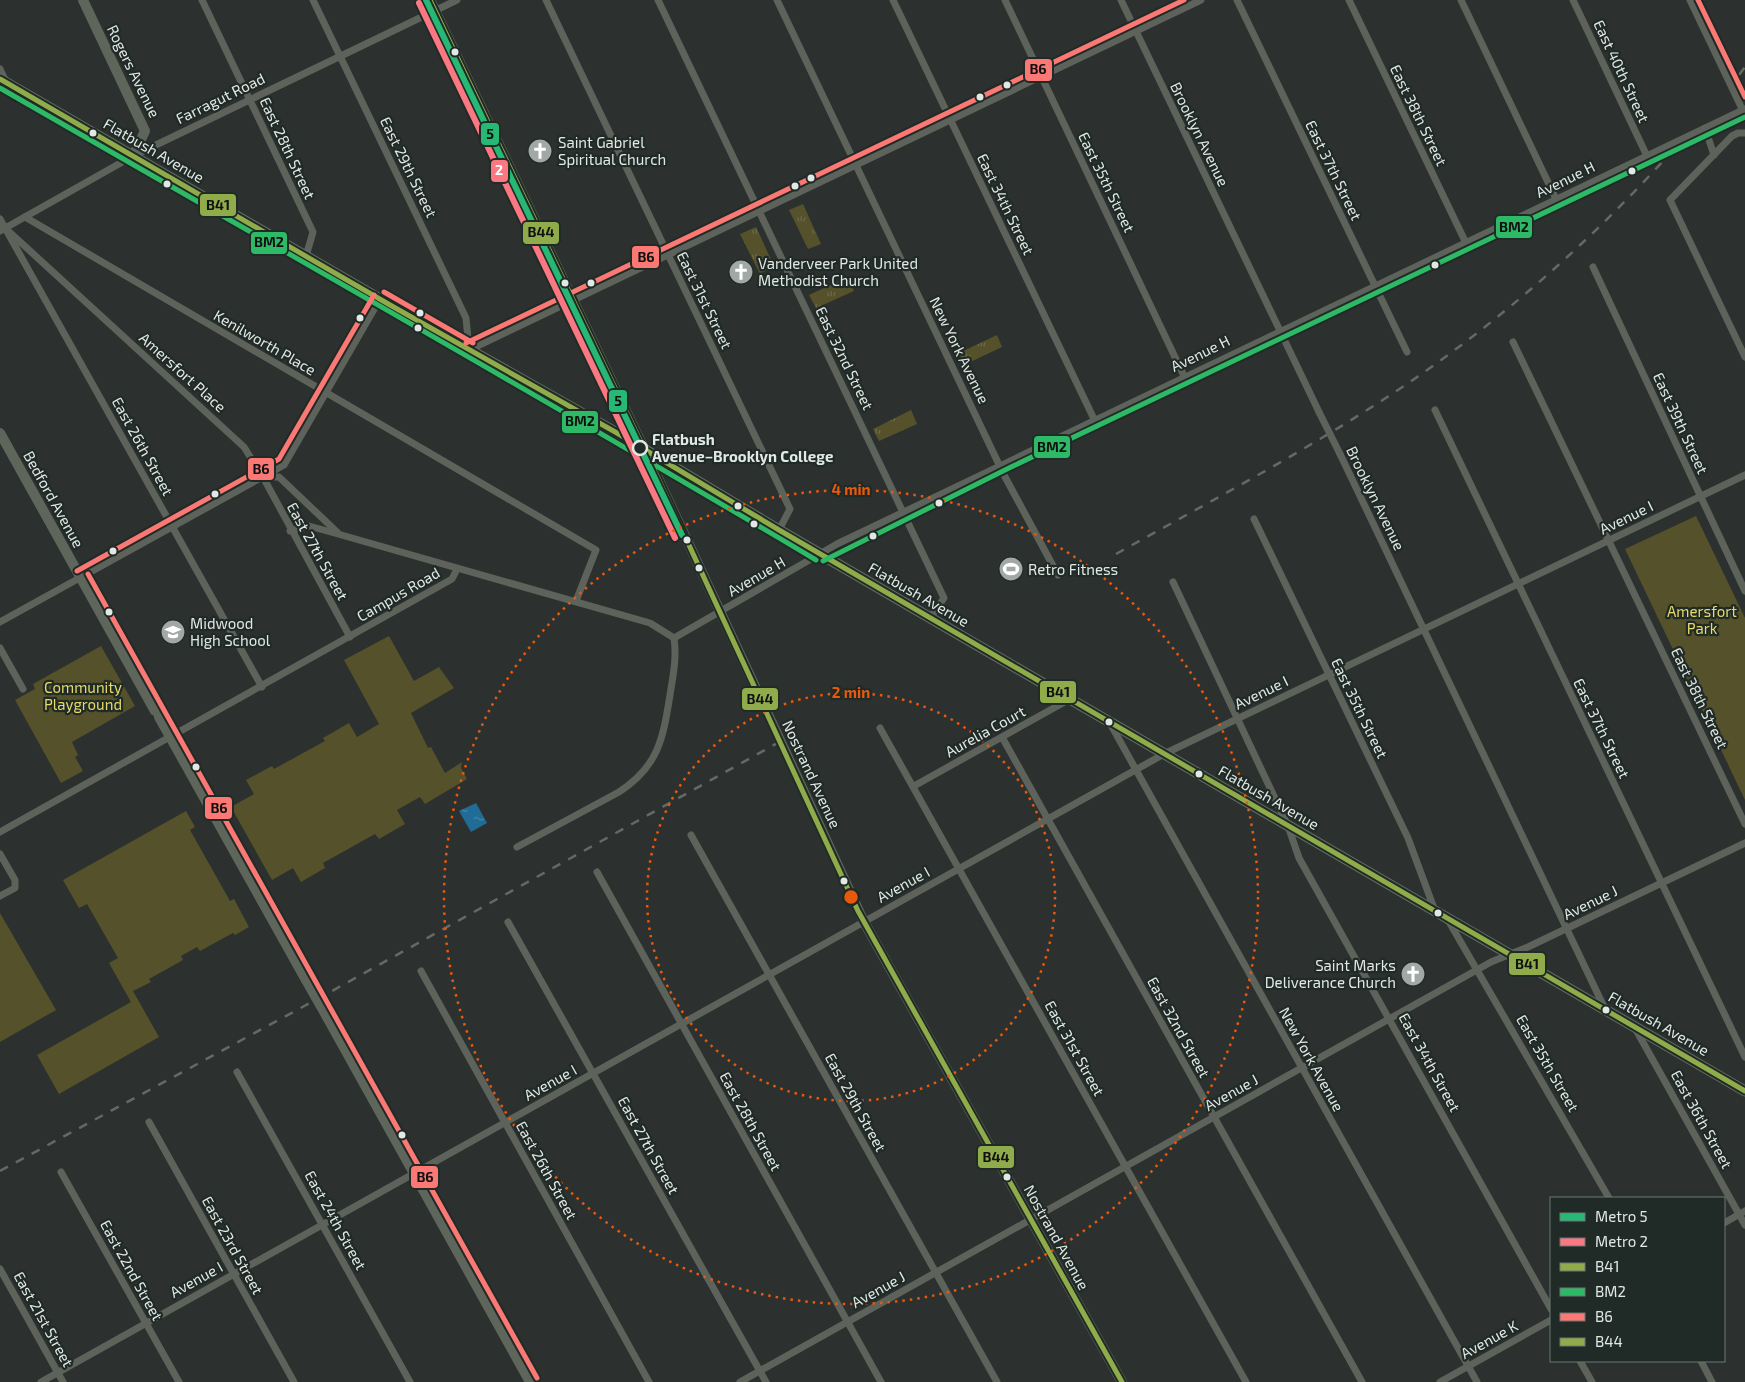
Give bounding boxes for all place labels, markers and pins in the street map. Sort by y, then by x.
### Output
unlabelled marker [450,47,460,57]
unlabelled marker [1002,80,1012,90]
unlabelled marker [975,92,985,102]
unlabelled marker [88,128,98,138]
place label: Saint Gabriel Spiritual Church [558,133,666,168]
church icon: Saint Gabriel Spiritual Church [527,138,553,164]
unlabelled marker [1627,166,1637,176]
unlabelled marker [806,173,816,183]
unlabelled marker [162,179,172,189]
unlabelled marker [790,181,800,191]
place label: Vanderveer Park United Methodist Church [758,254,918,289]
church icon: Vanderveer Park United Methodist Church [728,259,754,285]
unlabelled marker [1430,260,1440,270]
unlabelled marker [560,278,570,288]
unlabelled marker [586,278,596,288]
unlabelled marker [415,308,425,318]
unlabelled marker [355,313,365,323]
unlabelled marker [413,323,423,333]
place label: Flatbush Avenue–Brooklyn College [652,430,833,466]
marker: Flatbush Avenue–Brooklyn College [632,440,648,456]
unlabelled marker [210,489,220,499]
unlabelled marker [934,498,944,508]
unlabelled marker [733,501,743,511]
unlabelled marker [749,519,759,529]
unlabelled marker [868,531,878,541]
unlabelled marker [682,535,692,545]
unlabelled marker [108,546,118,556]
sports icon: Retro Fitness [998,556,1024,582]
place label: Retro Fitness [1028,560,1118,578]
unlabelled marker [694,563,704,573]
unlabelled marker [104,607,114,617]
place label: Midwood High School [190,614,271,649]
school or university icon: Midwood High School [160,619,186,645]
unlabelled marker [1104,717,1114,727]
unlabelled marker [191,762,201,772]
unlabelled marker [1194,769,1204,779]
unlabelled marker [839,876,849,886]
centre of rings [842,888,860,906]
unlabelled marker [1433,908,1443,918]
place label: Saint Marks Deliverance Church [1265,956,1396,991]
church icon: Saint Marks Deliverance Church [1400,961,1426,987]
unlabelled marker [1601,1005,1611,1015]
unlabelled marker [397,1130,407,1140]
unlabelled marker [1002,1172,1012,1182]

